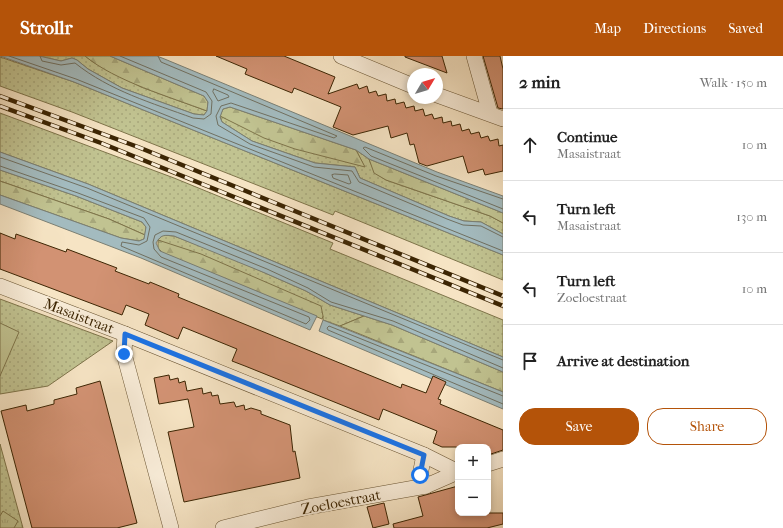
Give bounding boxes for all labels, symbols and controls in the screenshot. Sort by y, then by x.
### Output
text: Strollr [20,17,73,39]
text: Map [594,20,621,37]
text: Directions [643,20,706,37]
text: Saved [728,20,763,37]
north arrow [407,68,443,104]
text: 2 min [519,72,560,92]
text: Walk · 150 m [700,75,767,90]
text: Continue [557,128,617,146]
icon: ahead [519,134,541,156]
text: 10 m [742,137,767,152]
text: Masaistraat [557,146,621,161]
text: Turn left [557,200,615,218]
icon: left [519,206,541,228]
text: 130 m [736,209,767,224]
text: Masaistraat [557,218,621,233]
text: Turn left [557,272,615,290]
icon: left [519,278,541,300]
text: 10 m [742,281,767,296]
text: Zoeloestraat [557,290,627,305]
street label: Masaistraat [41,294,117,338]
route end [115,345,133,363]
icon: arrive [519,350,541,372]
text: Arrive at destination [557,352,689,370]
button: Save [519,408,639,445]
button: Share [647,408,767,445]
map controls [455,444,491,516]
button: + [455,444,491,480]
route start [411,466,429,484]
button: − [455,480,491,516]
street label: Zoeloestraat [300,485,383,519]

